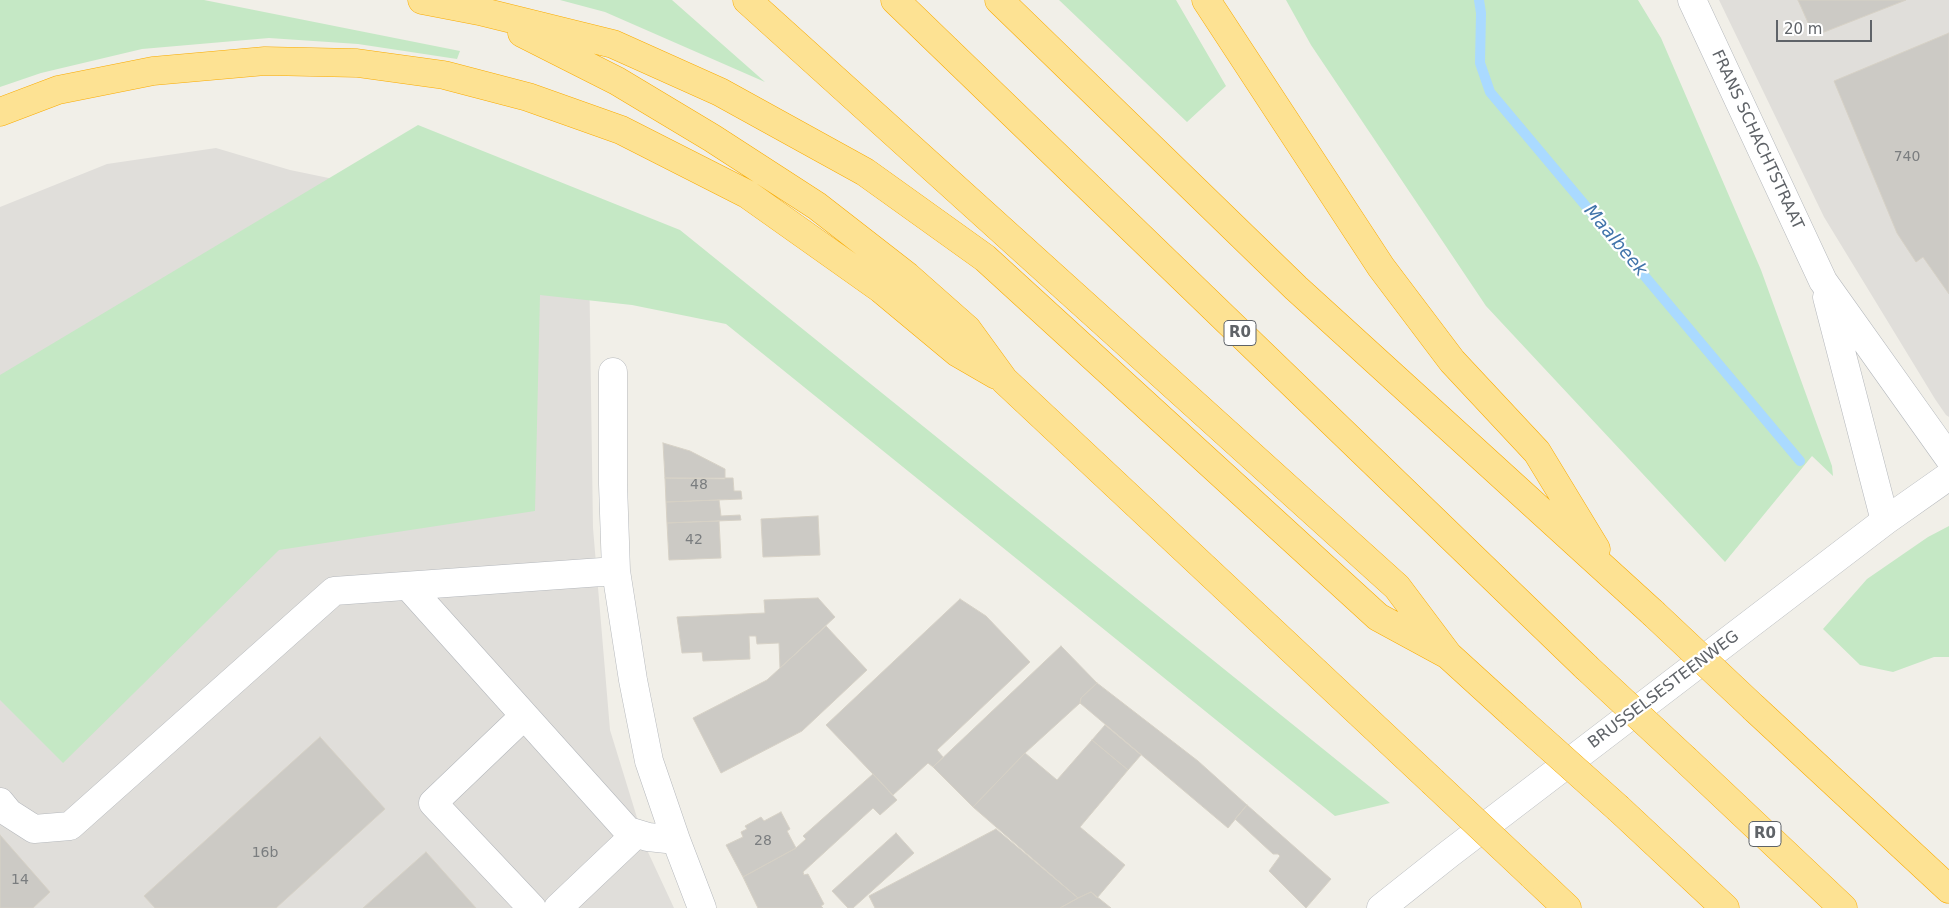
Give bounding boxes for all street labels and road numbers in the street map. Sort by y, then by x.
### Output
street label: FRANS SCHACHTSTRAAT [1707,47,1807,233]
road number: R0 [1224,320,1256,346]
street label: BRUSSELSESTEENWEG [1585,627,1743,753]
road number: R0 [1749,822,1781,846]

